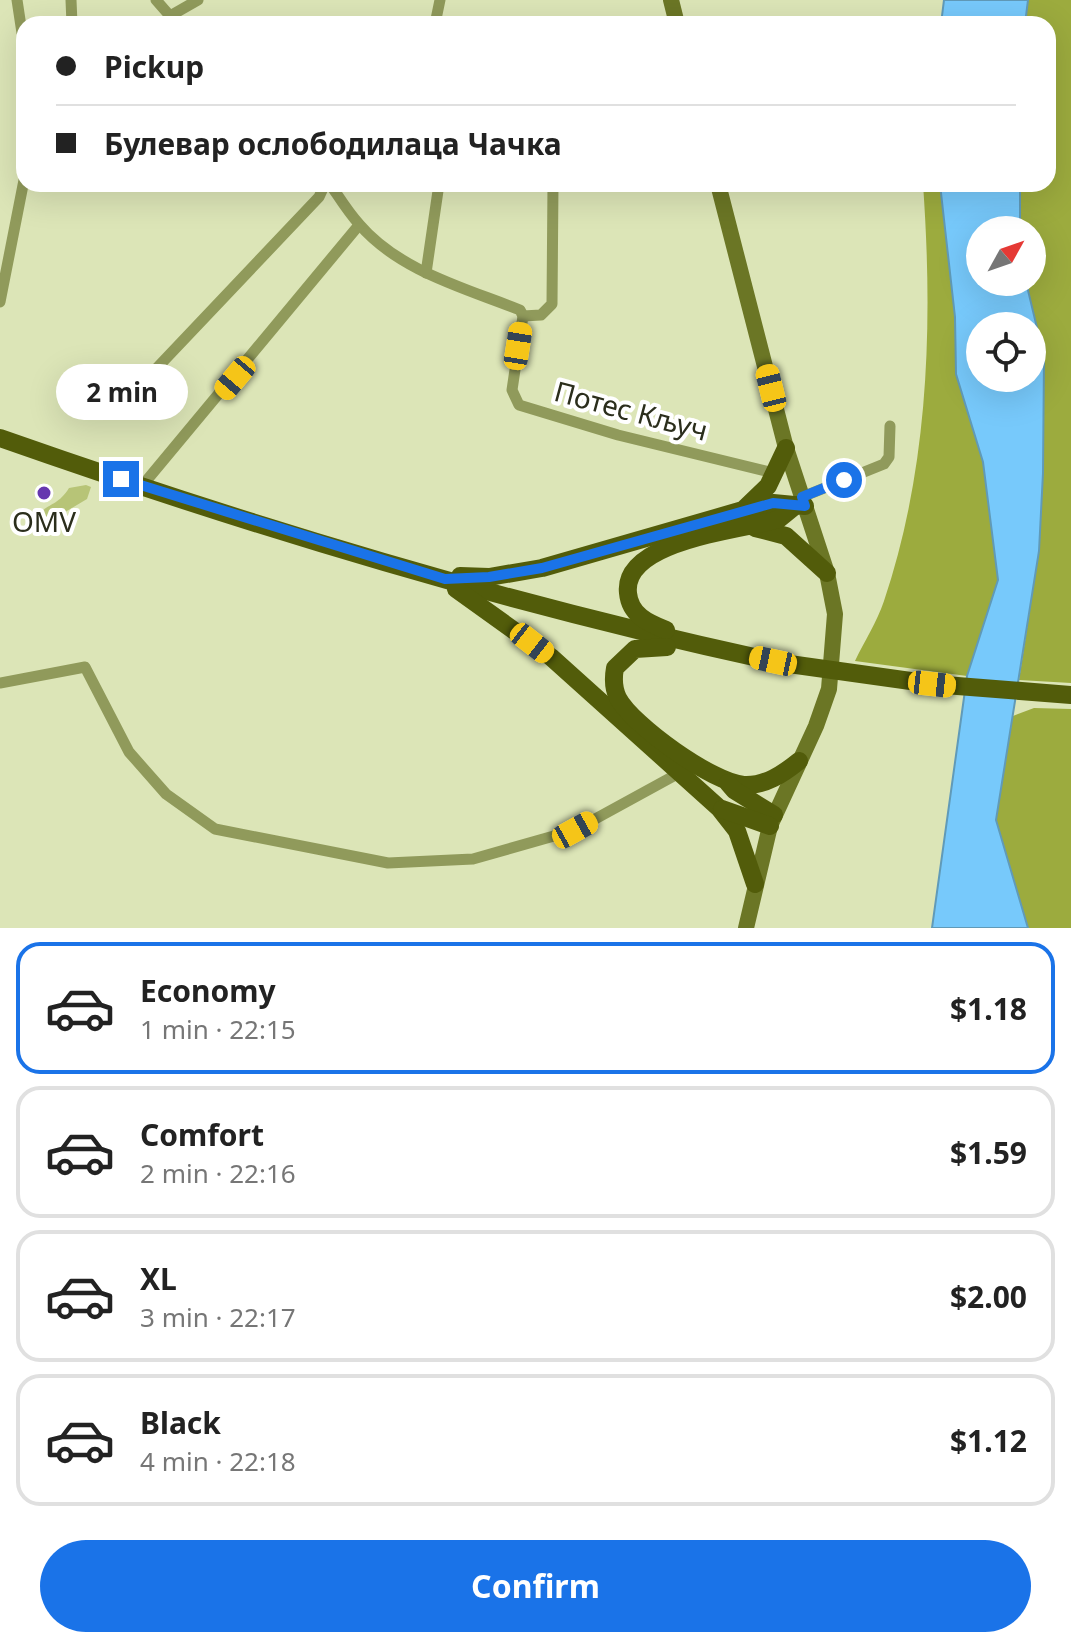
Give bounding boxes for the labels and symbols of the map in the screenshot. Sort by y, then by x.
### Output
north arrow [966,216,1046,296]
car [502,320,534,372]
car [210,352,260,404]
car [754,362,788,414]
callout: 2 min [55,363,187,419]
street label: Потес Кључ [550,371,712,449]
route end [103,461,139,497]
route start [826,462,862,498]
marker: OMV [35,484,53,502]
place label: OMV [12,502,76,540]
car [506,619,558,667]
car [747,644,799,678]
car [907,670,957,698]
car [548,808,602,852]

